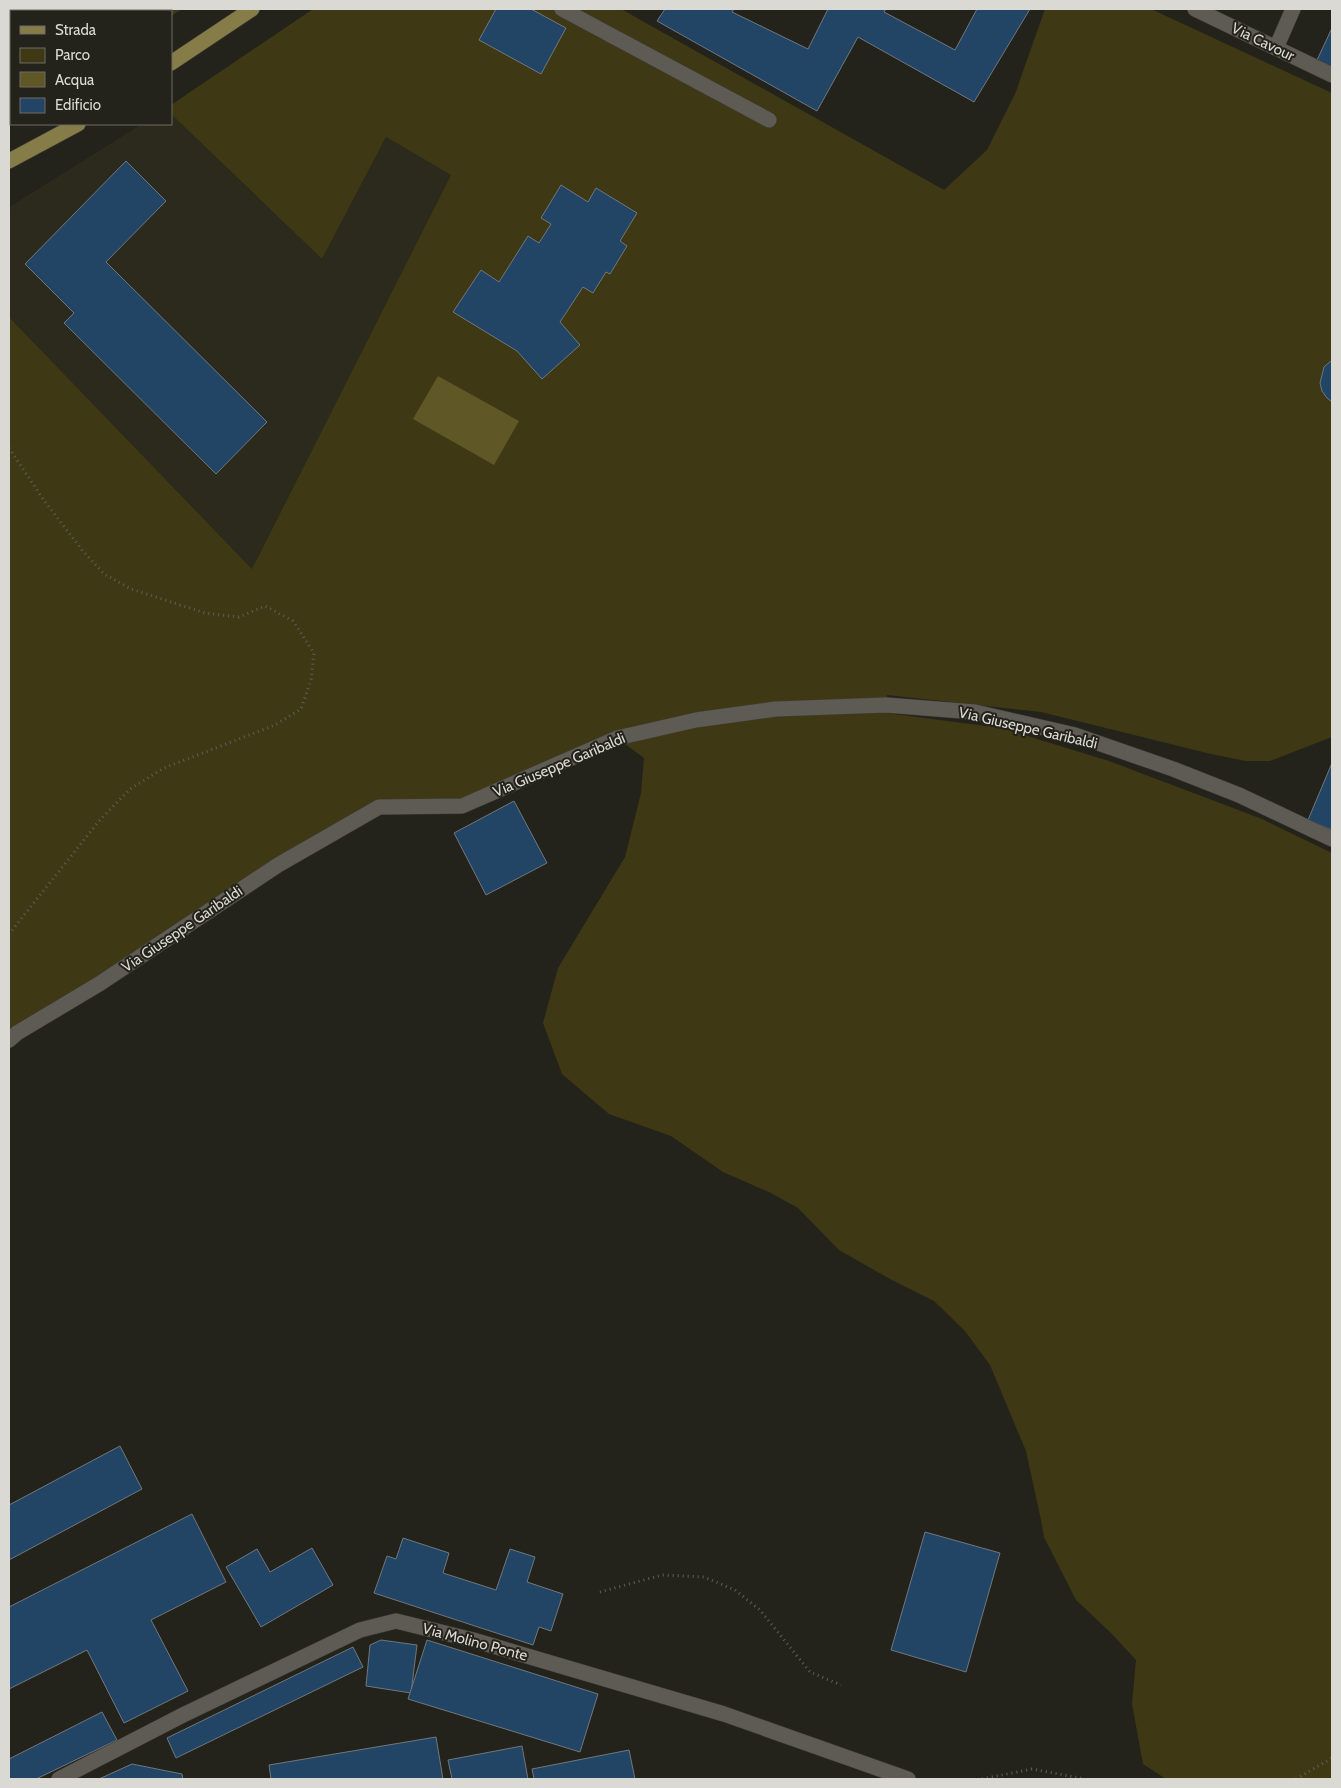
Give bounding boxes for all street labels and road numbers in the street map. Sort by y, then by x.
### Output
street label: Via Cavour [1229,19,1298,65]
street label: Via Giuseppe Garibaldi [957,703,1099,753]
street label: Via Giuseppe Garibaldi [490,729,628,801]
street label: Via Giuseppe Garibaldi [118,882,246,976]
street label: Via Molino Ponte [420,1619,530,1665]

